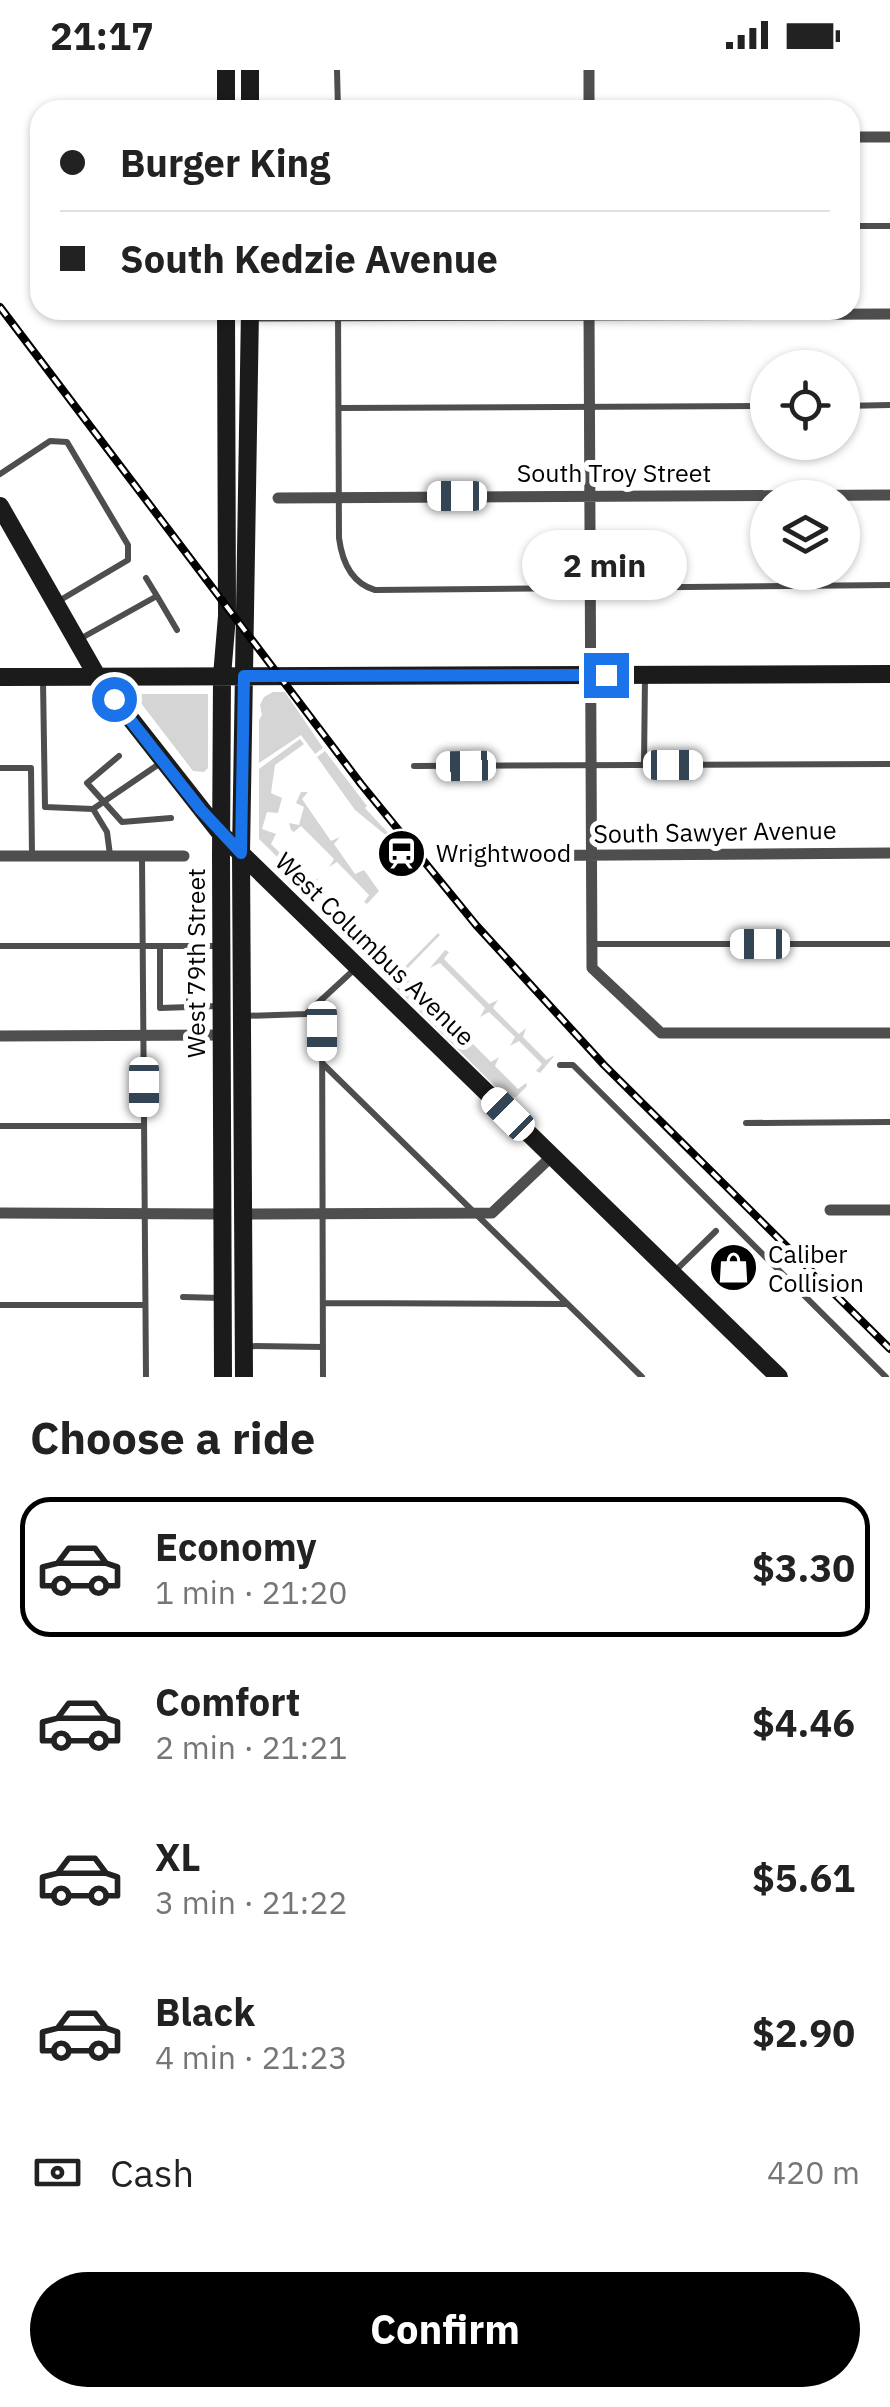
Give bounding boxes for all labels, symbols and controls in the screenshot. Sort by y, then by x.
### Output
text: 21:17 [50,11,154,60]
text: Burger King [120,138,330,187]
text: South Kedzie Avenue [120,234,498,283]
map controls [750,350,860,590]
button: locate [750,350,860,460]
street label: South Troy Street [517,456,711,489]
button: layers [750,480,860,590]
car [427,481,487,511]
callout: 2 min [524,530,688,600]
text: 2 min [563,544,646,586]
route end [584,653,629,698]
route start [92,677,137,722]
car [436,750,496,782]
car [643,750,703,780]
street label: South Sawyer Avenue [593,813,837,850]
station icon: Wrightwood [375,827,427,879]
place label: Wrightwood [436,836,571,869]
street label: West Columbus Avenue [269,845,482,1053]
street label: West 79th Street [179,868,212,1058]
car [730,929,790,959]
car [307,1001,337,1061]
car [129,1057,159,1117]
car [476,1082,540,1146]
place label: Caliber Collision [768,1237,864,1299]
shop icon: Caliber Collision [707,1242,759,1294]
text: Choose a ride [30,1408,315,1466]
icon: car [35,1522,125,1612]
text: Economy [155,1522,317,1571]
text: $3.30 [752,1543,855,1592]
text: 1 min · 21:20 [155,1571,348,1613]
icon: car [35,1677,125,1767]
text: Comfort [155,1677,300,1726]
text: $4.46 [752,1698,855,1747]
text: 2 min · 21:21 [155,1726,348,1768]
icon: car [35,1832,125,1922]
text: XL [155,1832,201,1881]
text: $5.61 [752,1853,855,1902]
text: 3 min · 21:22 [155,1881,348,1923]
icon: car [35,1987,125,2077]
text: Black [155,1987,255,2036]
text: $2.90 [752,2008,855,2057]
text: 4 min · 21:23 [155,2036,348,2078]
icon: cash [30,2145,85,2200]
text: Cash [110,2148,194,2197]
text: 420 m [767,2151,860,2193]
button: Confirm [30,2272,860,2387]

